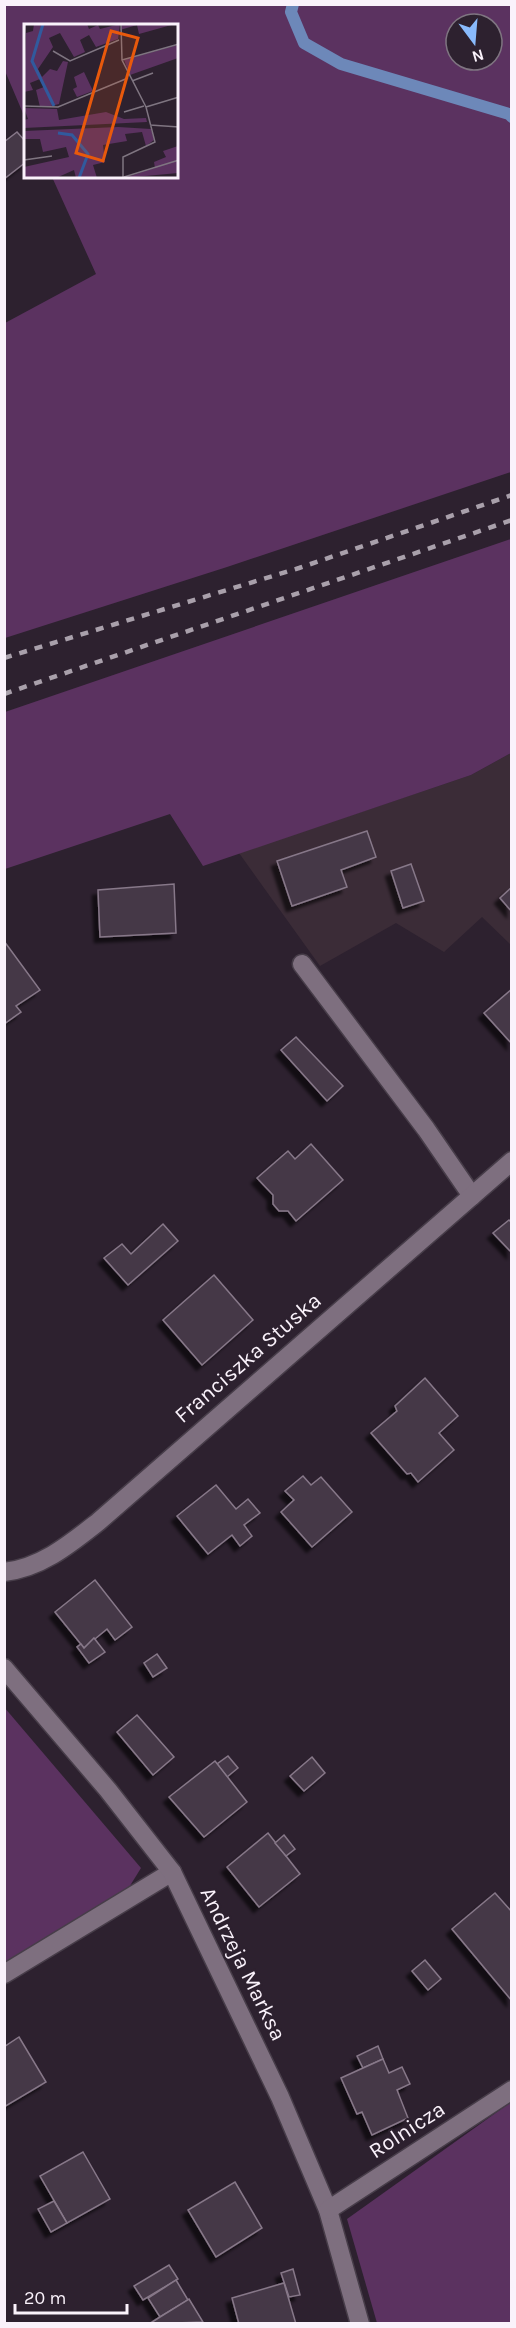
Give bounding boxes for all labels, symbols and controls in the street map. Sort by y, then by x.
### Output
north arrow [444,12,504,72]
inset map [24,24,178,178]
text: N [470,45,486,67]
street label: Franciszka Stuska [169,1287,327,1429]
street label: Andrzeja Marksa [195,1883,291,2045]
street label: Rolnicza [364,2096,450,2164]
scale bar [15,2277,128,2315]
text: 20 m [24,2287,66,2309]

